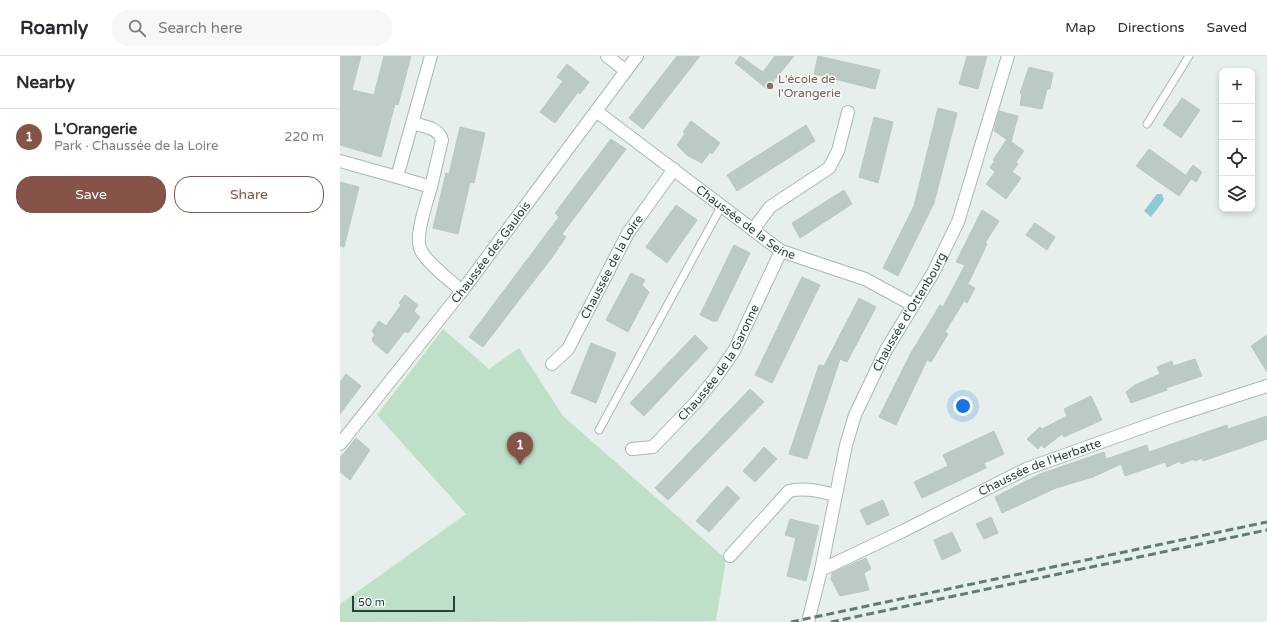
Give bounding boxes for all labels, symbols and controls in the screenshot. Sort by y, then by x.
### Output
search box [112,10,392,46]
text: Roamly [20,17,88,39]
icon: search [126,17,148,39]
text: Search here [158,19,243,37]
text: Map [1065,19,1096,36]
text: Directions [1118,19,1185,36]
text: Saved [1207,19,1247,36]
map controls [1219,68,1255,212]
button: + [1219,68,1255,104]
text: Nearby [16,72,75,93]
place label: L'école de l'Orangerie [778,72,841,100]
marker: L'école de l'Orangerie [765,81,775,91]
button: − [1219,104,1255,140]
text: L'Orangerie [54,120,137,138]
text: 1 [25,129,33,145]
text: 220 m [284,129,324,145]
text: Park · Chaussée de la Loire [54,138,218,154]
button: locate [1219,140,1255,176]
button: Save [16,176,166,213]
button: Share [174,176,324,213]
button: layers [1219,176,1255,212]
street label: Chaussée de la Seine [693,182,797,262]
street label: Chaussée des Gaulois [448,198,533,306]
street label: Chaussée de la Loire [578,212,646,321]
street label: Chaussée d'Ottenbourg [870,250,949,374]
street label: Chaussée de la Garonne [675,302,762,423]
your location [953,396,973,416]
pin: 1 [507,432,533,465]
street label: Chaussée de l'Herbatte [976,436,1103,499]
scale bar [352,594,455,613]
text: 50 m [358,596,385,609]

